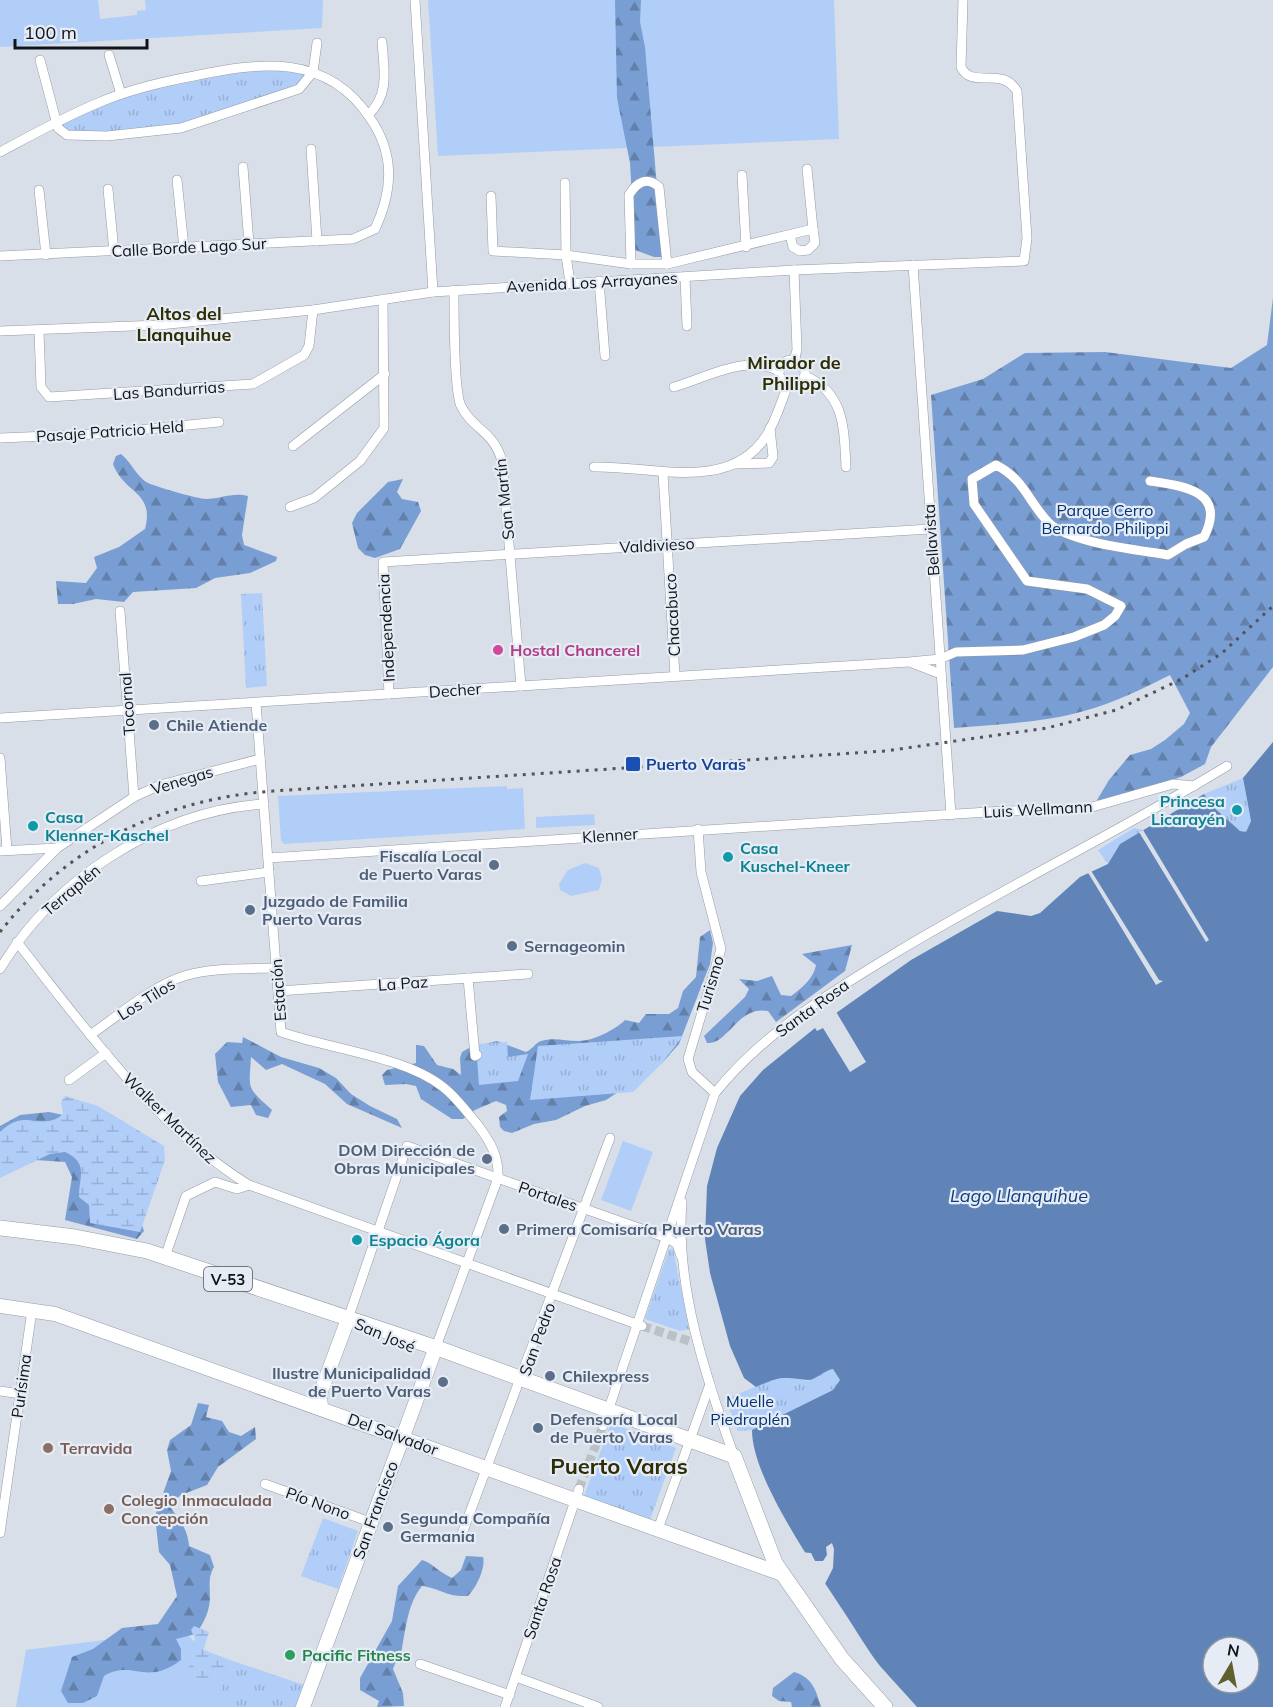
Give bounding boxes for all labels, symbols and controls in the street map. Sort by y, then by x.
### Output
scale bar [15,12,147,50]
text: 100 m [24,21,77,44]
street label: Calle Borde Lago Sur [111,233,267,261]
street label: Avenida Los Arrayanes [506,268,678,296]
district label: Altos del Llanquihue [137,302,232,346]
district label: Mirador de Philippi [747,351,841,395]
street label: Las Bandurrias [112,376,226,404]
street label: Pasaje Patricio Held [35,416,185,446]
street label: San Martín [490,457,518,541]
park label: Parque Cerro Bernardo Philippi [1041,500,1169,538]
street label: Bellavista [919,503,943,577]
street label: Valdivieso [619,533,695,557]
street label: Independencia [373,573,399,683]
street label: Chacabuco [660,573,684,657]
place label: Hostal Chancerel [510,640,640,660]
marker: Hostal Chancerel [491,643,505,657]
street label: Tocornal [115,672,139,736]
street label: Decher [428,678,482,702]
place label: Chile Atiende [166,715,267,735]
marker: Chile Atiende [147,718,161,732]
place label: Puerto Varas [646,754,746,774]
marker: Puerto Varas [624,755,642,773]
street label: Venegas [148,761,216,799]
place label: Princesa Licarayén [1151,791,1225,829]
street label: Luis Wellmann [983,796,1093,822]
marker: Princesa Licarayén [1230,803,1244,817]
place label: Casa Klenner-Kaschel [45,807,169,845]
marker: Casa Klenner-Kaschel [26,819,40,833]
street label: Klenner [581,823,639,847]
place label: Casa Kuschel-Kneer [740,838,851,876]
place label: Fiscalía Local de Puerto Varas [359,846,482,884]
marker: Casa Kuschel-Kneer [721,850,735,864]
marker: Fiscalía Local de Puerto Varas [487,858,501,872]
street label: Terraplén [38,860,104,920]
place label: Juzgado de Familia Puerto Varas [262,891,408,929]
marker: Juzgado de Familia Puerto Varas [243,903,257,917]
place label: Sernageomin [524,936,625,956]
marker: Sernageomin [505,939,519,953]
street label: Turismo [692,953,728,1015]
street label: Estación [266,958,290,1022]
street label: La Paz [377,971,429,995]
street label: Los Tilos [113,973,179,1025]
street label: Santa Rosa [771,975,853,1041]
street label: Walker Martínez [119,1068,221,1168]
place label: DOM Dirección de Obras Municipales [334,1140,475,1178]
marker: DOM Dirección de Obras Municipales [480,1152,494,1166]
street label: Portales [516,1177,580,1215]
water label: Lago Llanquihue [950,1184,1088,1207]
place label: Primera Comisaría Puerto Varas [516,1219,762,1239]
marker: Primera Comisaría Puerto Varas [497,1222,511,1236]
place label: Espacio Ágora [369,1230,480,1250]
marker: Espacio Ágora [350,1233,364,1247]
road number: V-53 [204,1267,252,1291]
street label: San Pedro [515,1300,559,1378]
street label: San José [352,1313,418,1357]
street label: Purísima [7,1353,35,1419]
place label: Ilustre Municipalidad de Puerto Varas [272,1363,431,1401]
place label: Chilexpress [562,1366,649,1386]
marker: Chilexpress [543,1369,557,1383]
marker: Ilustre Municipalidad de Puerto Varas [436,1375,450,1389]
park label: Muelle Piedraplén [710,1391,790,1429]
street label: Del Salvador [345,1408,441,1460]
place label: Defensoría Local de Puerto Varas [550,1409,678,1447]
marker: Defensoría Local de Puerto Varas [531,1421,545,1435]
place label: Terravida [60,1438,132,1458]
marker: Terravida [41,1441,55,1455]
district label: Puerto Varas [550,1452,688,1480]
street label: San Francisco [348,1458,402,1562]
street label: Pío Nono [283,1482,353,1524]
place label: Colegio Inmaculada Concepción [121,1490,272,1528]
marker: Colegio Inmaculada Concepción [102,1502,116,1516]
place label: Segunda Compañía Germania [400,1508,550,1546]
marker: Segunda Compañía Germania [381,1520,395,1534]
street label: Santa Rosa [519,1554,565,1642]
north arrow [1201,1635,1261,1695]
text: N [1226,1639,1241,1661]
place label: Pacific Fitness [302,1645,411,1665]
marker: Pacific Fitness [283,1648,297,1662]

